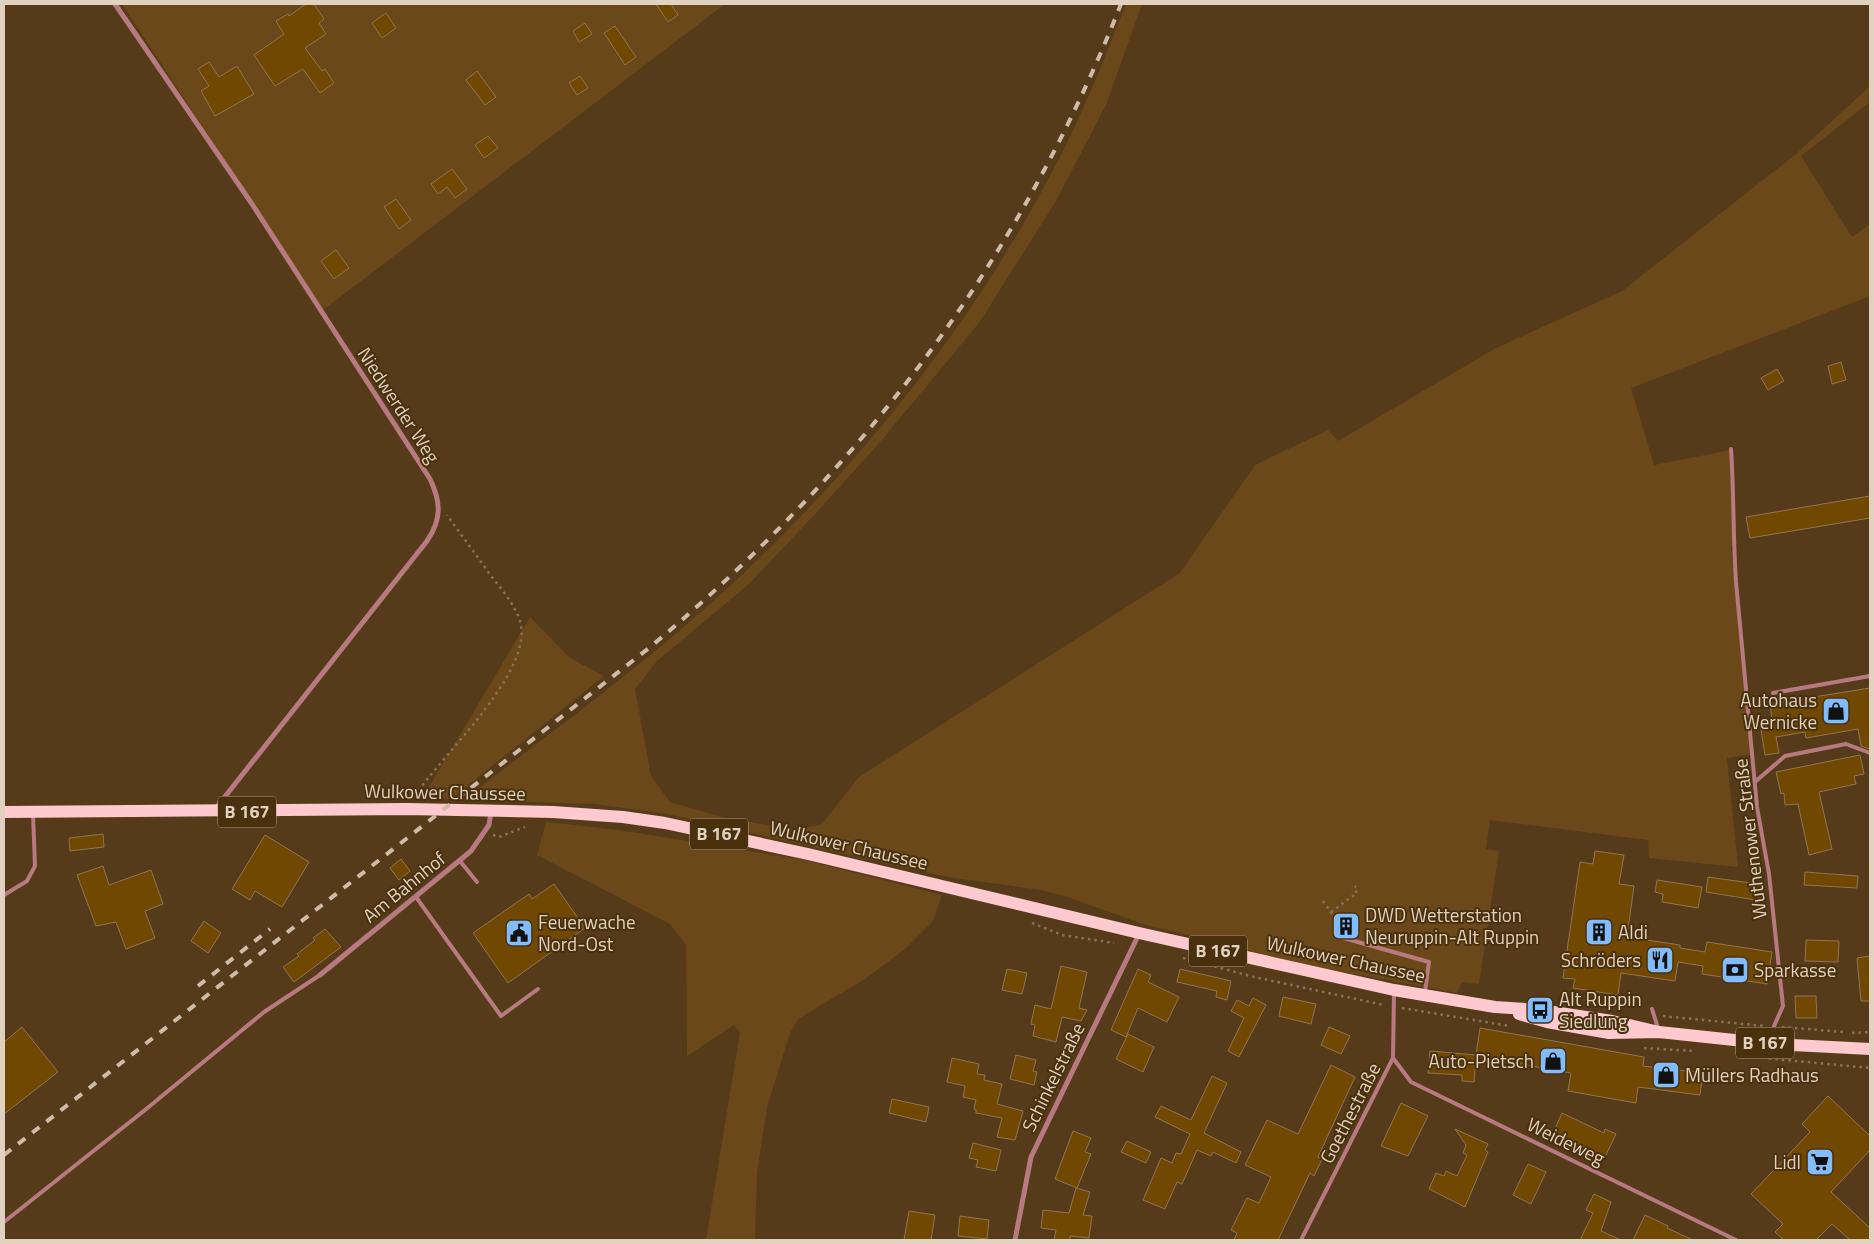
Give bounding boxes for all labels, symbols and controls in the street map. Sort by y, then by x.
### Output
street label: Niedwerder Weg [351,341,448,469]
place label: Autohaus Wernicke [1740,685,1817,736]
shop icon: Autohaus Wernicke [1821,696,1851,726]
street label: Wuthenower Straße [1725,757,1774,921]
street label: Wulkower Chaussee [364,776,526,807]
road number: B 167 [218,796,276,828]
street label: Wulkower Chaussee [767,812,931,877]
road number: B 167 [690,819,748,850]
street label: Am Bahnhof [356,844,452,929]
place label: DWD Wetterstation Neuruppin-Alt Ruppin [1365,900,1539,951]
place label: Feuerwache Nord-Ost [538,907,636,958]
building icon: DWD Wetterstation Neuruppin-Alt Ruppin [1331,911,1361,941]
building icon: Aldi [1584,917,1614,947]
place label: Aldi [1618,917,1648,946]
public building icon: Feuerwache Nord-Ost [504,918,534,948]
street label: Wulkower Chaussee [1264,928,1428,989]
road number: B 167 [1189,936,1247,966]
place label: Schröders [1561,945,1641,974]
restaurant icon: Schröders [1645,945,1675,975]
bank icon: Sparkasse [1720,955,1750,985]
place label: Sparkasse [1754,955,1836,984]
place label: Alt Ruppin Siedlung [1559,984,1642,1035]
bus stop icon: Alt Ruppin Siedlung [1525,995,1555,1025]
street label: Schinkelstraße [1014,1017,1091,1136]
road number: B 167 [1736,1028,1794,1058]
place label: Auto-Pietsch [1429,1046,1534,1075]
shop icon: Auto-Pietsch [1538,1046,1568,1076]
street label: Goethestraße [1312,1057,1387,1168]
shop icon: Müllers Radhaus [1651,1060,1681,1090]
place label: Müllers Radhaus [1685,1060,1819,1089]
street label: Weideweg [1522,1109,1610,1172]
place label: Lidl [1773,1147,1801,1176]
supermarket icon: Lidl [1805,1147,1835,1177]

